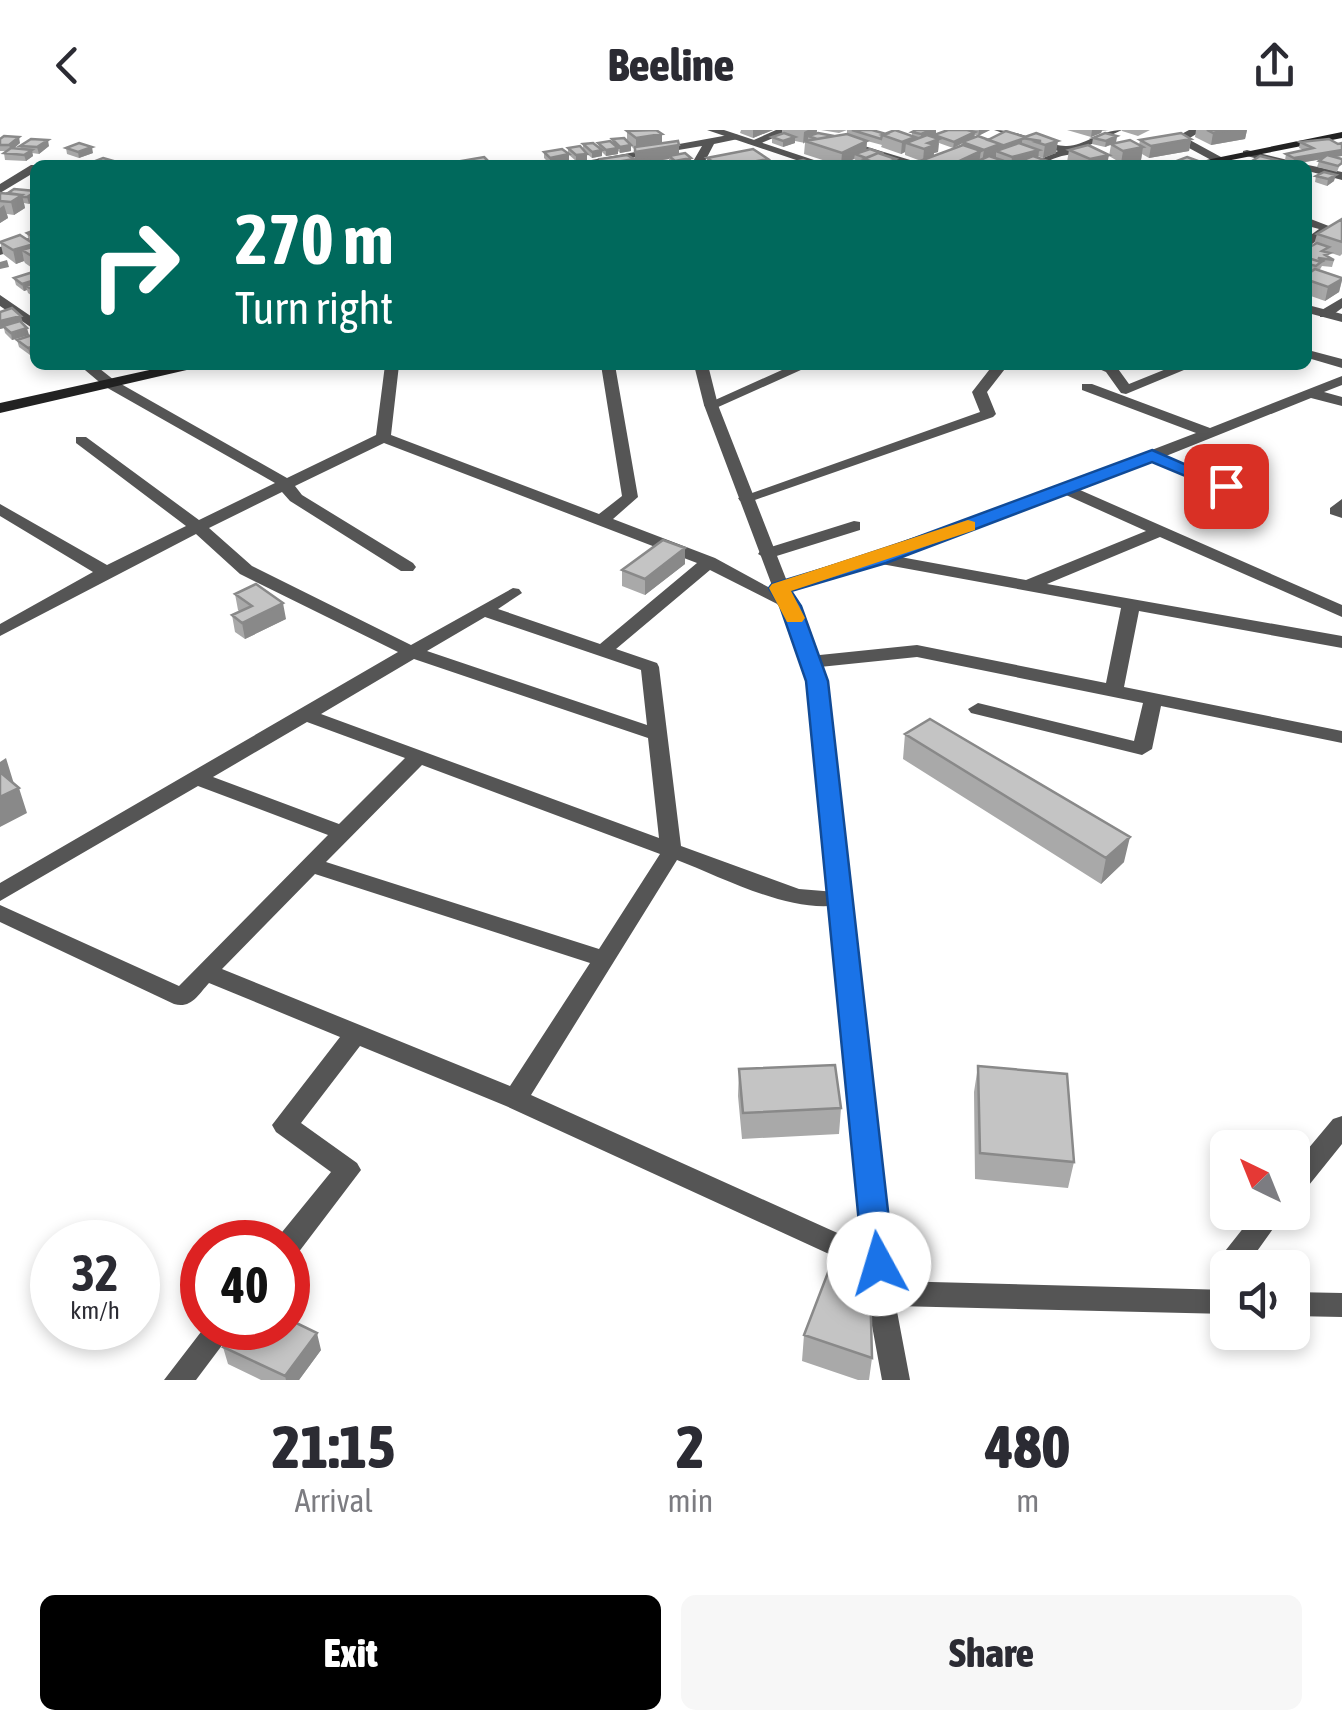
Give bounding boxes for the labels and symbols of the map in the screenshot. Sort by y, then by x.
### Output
pin [1184,444,1269,529]
north arrow [1210,1130,1310,1230]
position arrow [827,1212,931,1316]
speed limit sign: 40 [180,1220,310,1350]

